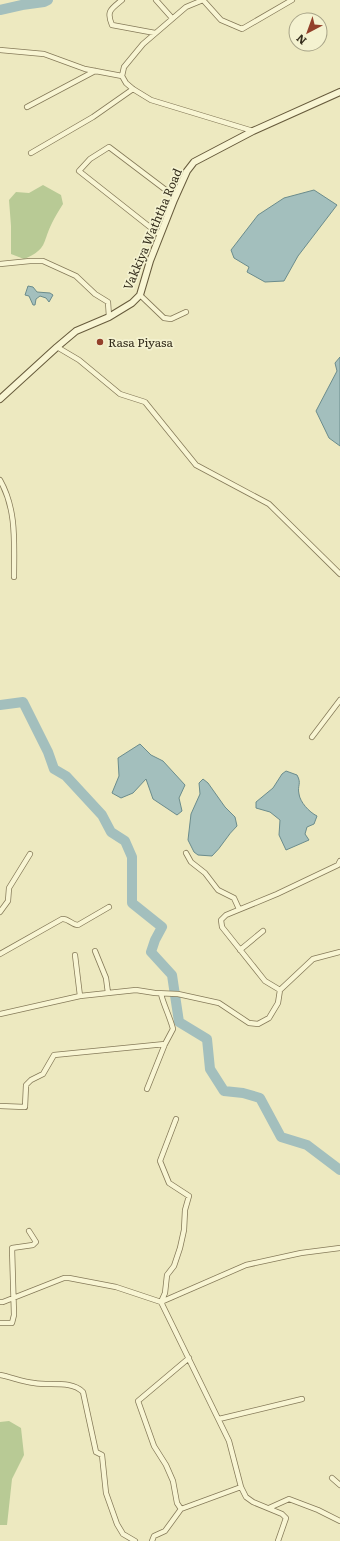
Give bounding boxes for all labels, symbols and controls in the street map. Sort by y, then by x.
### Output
north arrow [288,12,328,52]
text: N [292,31,310,49]
street label: Vakkiya Waththa Road [118,165,186,293]
place label: Rasa Piyasa [108,333,174,351]
marker: Rasa Piyasa [95,337,105,347]

